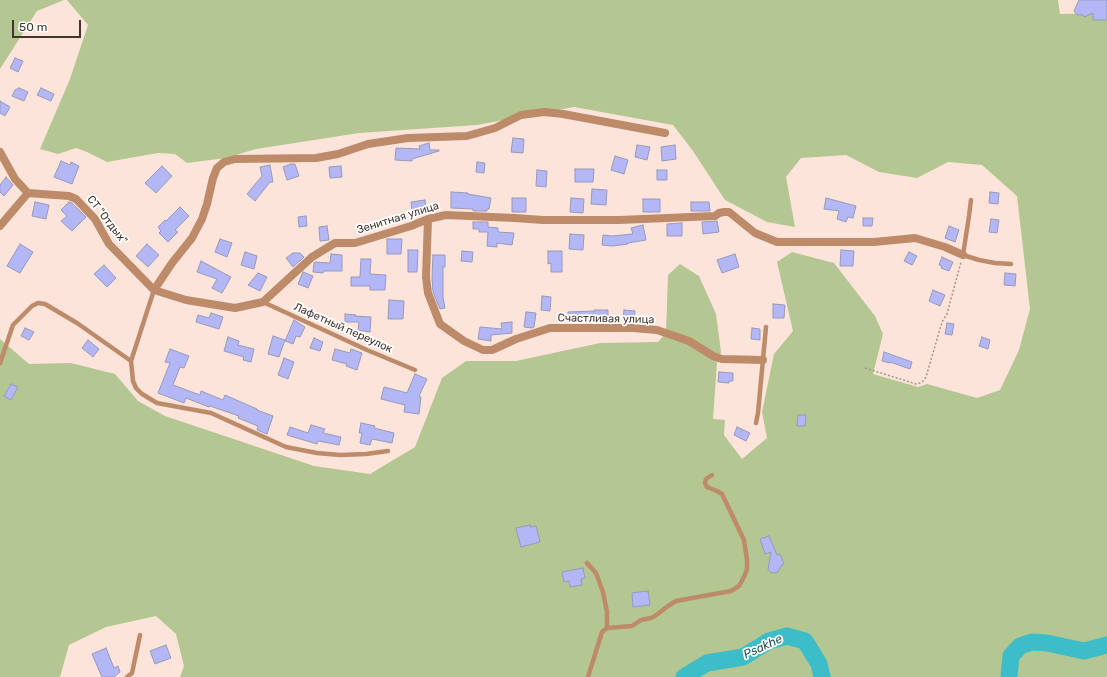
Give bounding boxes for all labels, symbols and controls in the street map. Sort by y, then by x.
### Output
scale bar [14,12,83,38]
text: 50 m [19,20,47,34]
street label: СТ "Отдых" [84,193,130,247]
street label: Зенитная улица [355,199,441,237]
street label: Лафетный переулок [292,300,394,356]
street label: Счастливая улица [557,312,655,326]
water label: Psakhe [741,632,785,662]

